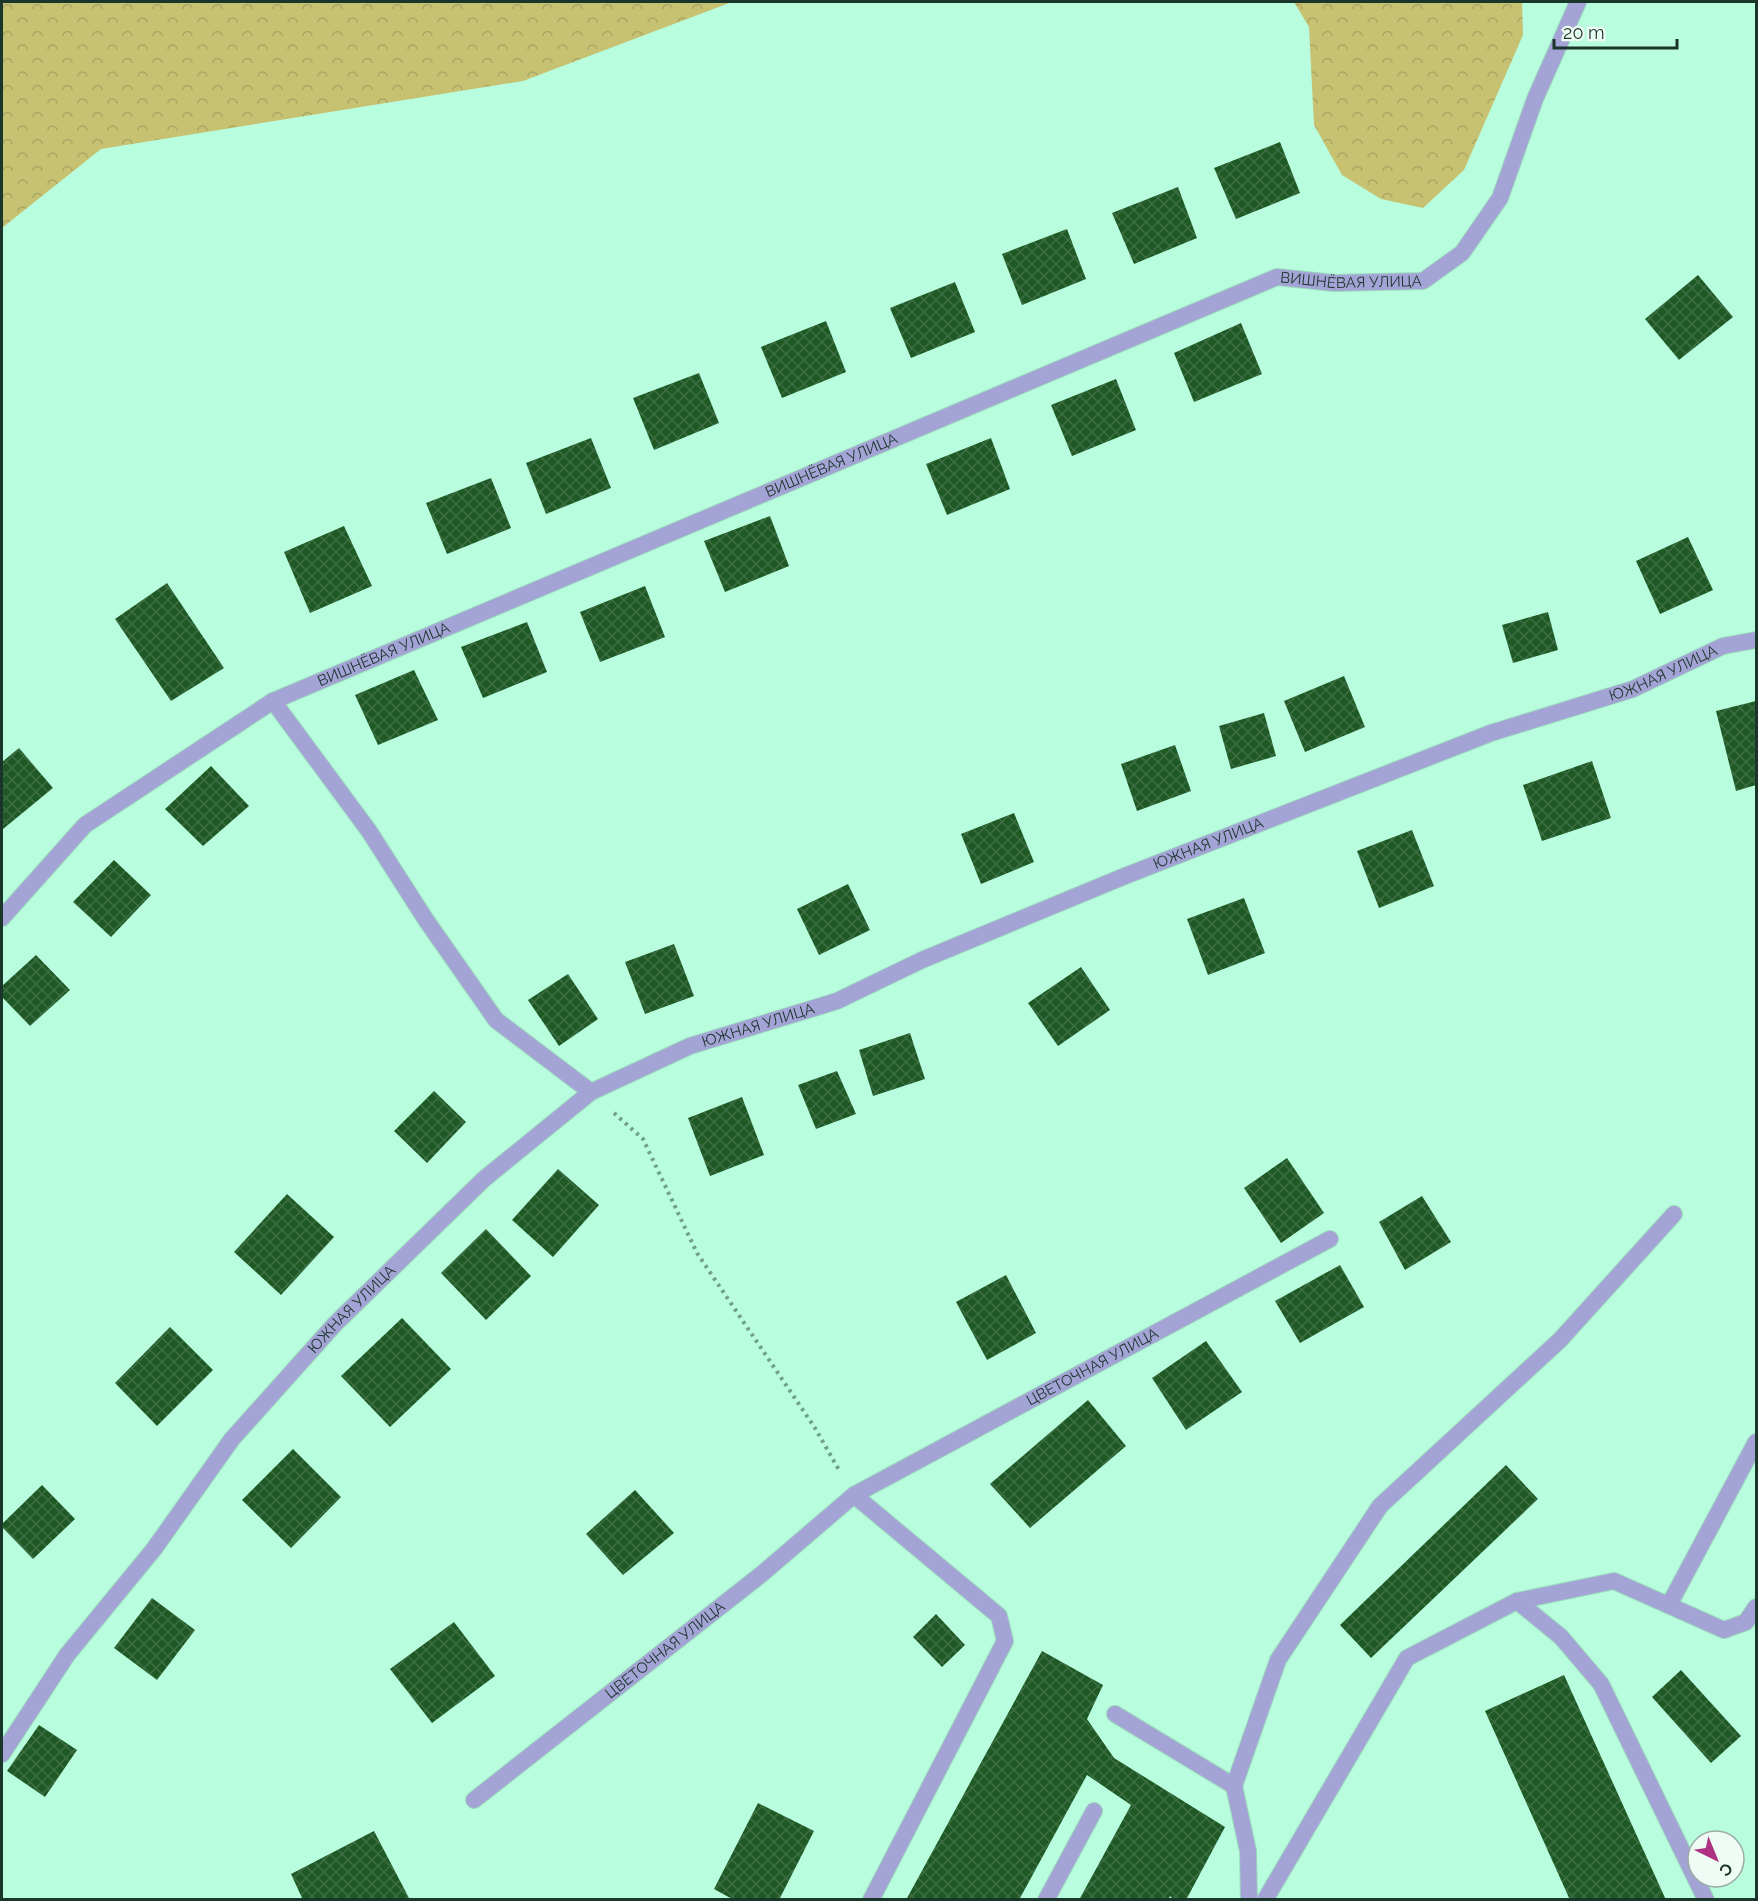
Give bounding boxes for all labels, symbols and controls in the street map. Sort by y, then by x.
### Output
scale bar [1554,12,1677,50]
text: 20 m [1563,22,1605,43]
street label: ВИШНЁВАЯ УЛИЦА [1279,268,1422,292]
street label: ВИШНЁВАЯ УЛИЦА [763,429,900,501]
street label: ВИШНЁВАЯ УЛИЦА [315,618,453,690]
street label: ЮЖНАЯ УЛИЦА [1607,641,1720,705]
street label: ЮЖНАЯ УЛИЦА [1151,814,1266,873]
street label: ЮЖНАЯ УЛИЦА [700,999,817,1051]
street label: ЮЖНАЯ УЛИЦА [304,1261,399,1357]
street label: ЦВЕТОЧНАЯ УЛИЦА [1023,1324,1161,1410]
street label: ЦВЕТОЧНАЯ УЛИЦА [602,1597,729,1702]
north arrow [1686,1829,1746,1889]
text: С [1715,1859,1736,1880]

